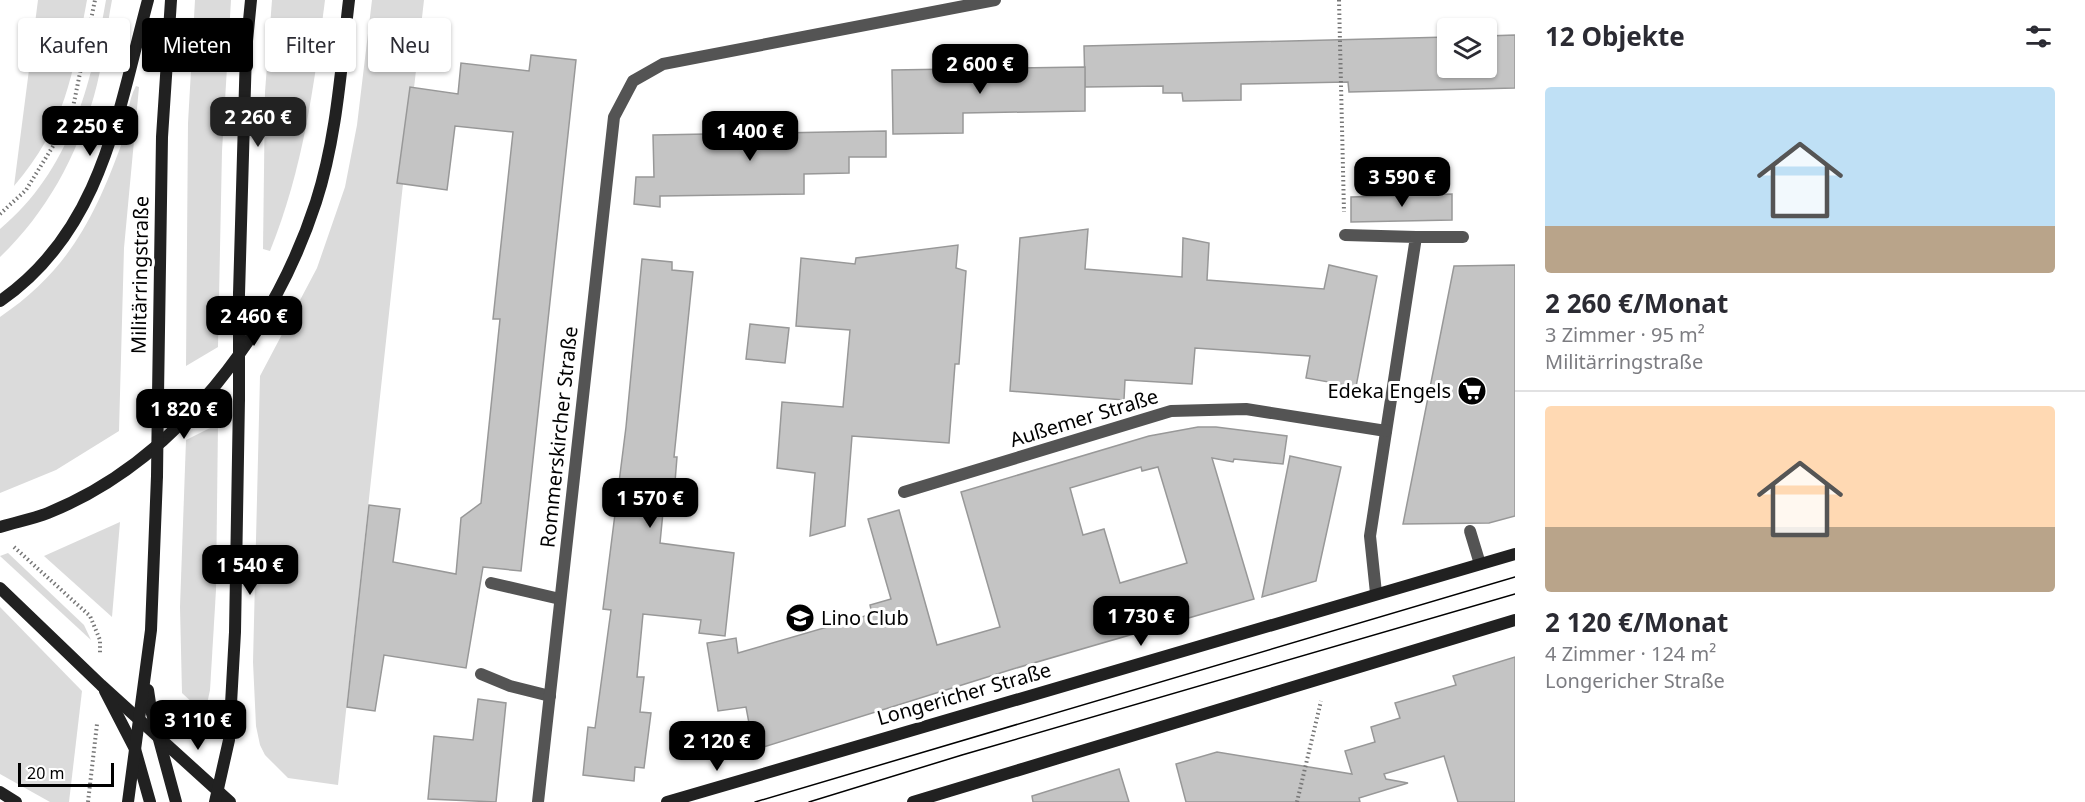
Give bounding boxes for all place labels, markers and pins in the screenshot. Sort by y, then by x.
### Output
pin: 2 600 € [925,44,1035,95]
pin: 2 260 € [203,97,313,148]
pin: 2 250 € [35,106,145,157]
pin: 1 400 € [695,111,805,162]
pin: 3 590 € [1347,157,1457,208]
pin: 2 460 € [199,296,309,347]
supermarket icon: Edeka Engels [1456,375,1488,407]
place label: Edeka Engels [1327,377,1451,404]
pin: 1 820 € [129,389,239,440]
pin: 1 570 € [595,478,705,529]
pin: 1 540 € [195,545,305,596]
pin: 1 730 € [1086,596,1196,647]
school or university icon: Lino Club [784,602,816,634]
place label: Lino Club [821,604,909,631]
pin: 3 110 € [143,700,253,751]
pin: 2 120 € [662,721,772,772]

